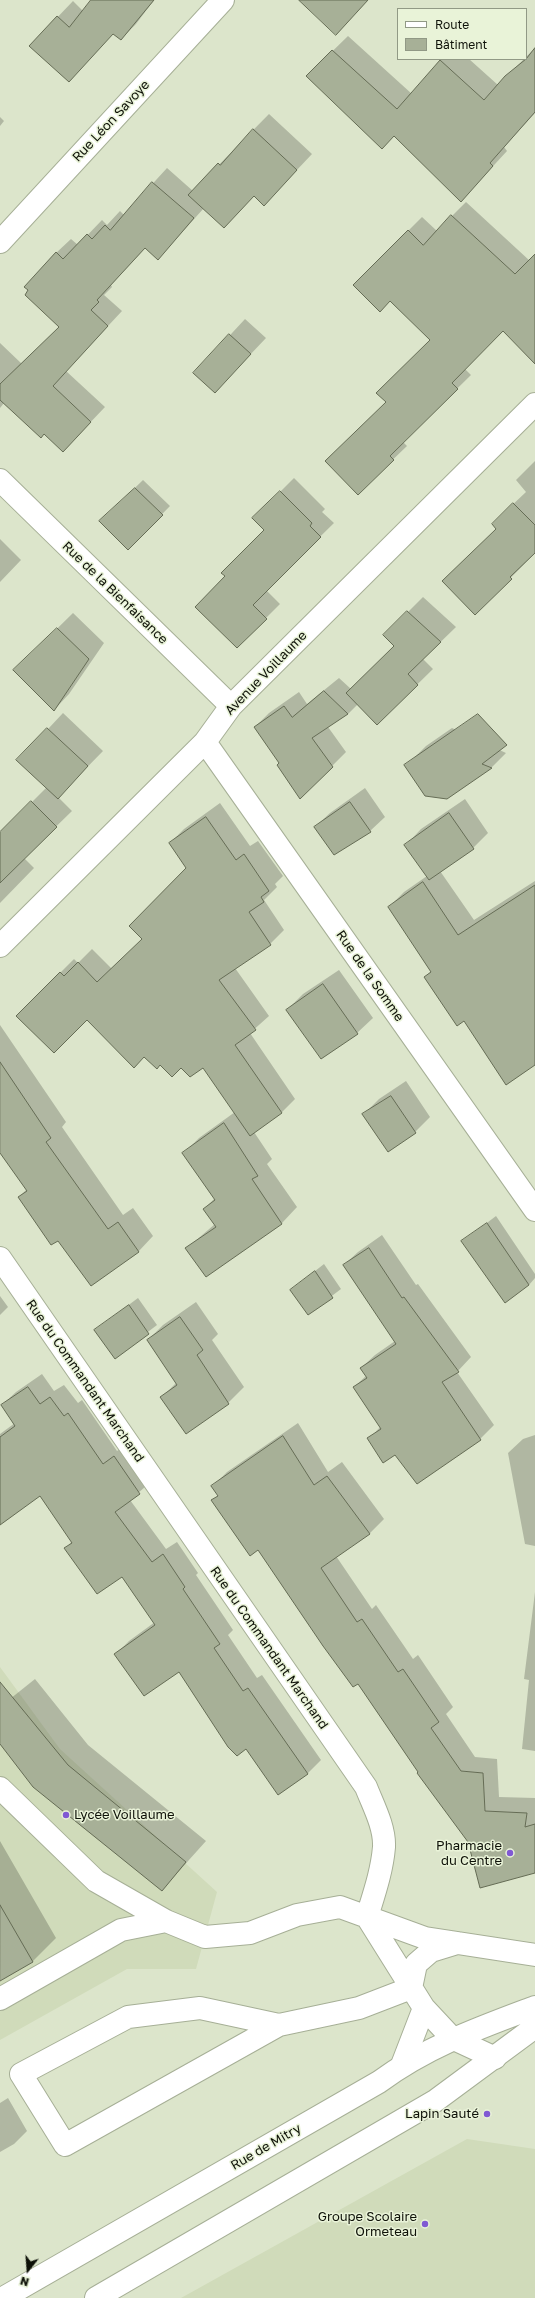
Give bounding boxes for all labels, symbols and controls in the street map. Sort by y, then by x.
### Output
legend [397,8,527,60]
text: Route [435,17,469,32]
text: Bâtiment [435,37,487,52]
street label: Rue Léon Savoye [69,77,153,165]
street label: Rue de la Bienfaisance [59,539,171,647]
street label: Avenue Voillaume [222,628,310,718]
street label: Rue de la Somme [333,928,407,1024]
street label: Rue du Commandant Marchand [23,1297,147,1465]
street label: Rue du Commandant Marchand [207,1564,331,1732]
place label: Lycée Voillaume [74,1807,175,1823]
marker: Lycée Voillaume [61,1810,71,1820]
place label: Pharmacie du Centre [436,1838,502,1869]
marker: Pharmacie du Centre [505,1848,515,1858]
place label: Lapin Sauté [405,2106,479,2122]
marker: Lapin Sauté [482,2109,492,2119]
street label: Rue de Mitry [228,2121,304,2173]
place label: Groupe Scolaire Ormeteau [318,2209,417,2240]
marker: Groupe Scolaire Ormeteau [420,2219,430,2229]
north arrow [8,2250,48,2290]
text: N [18,2275,30,2289]

